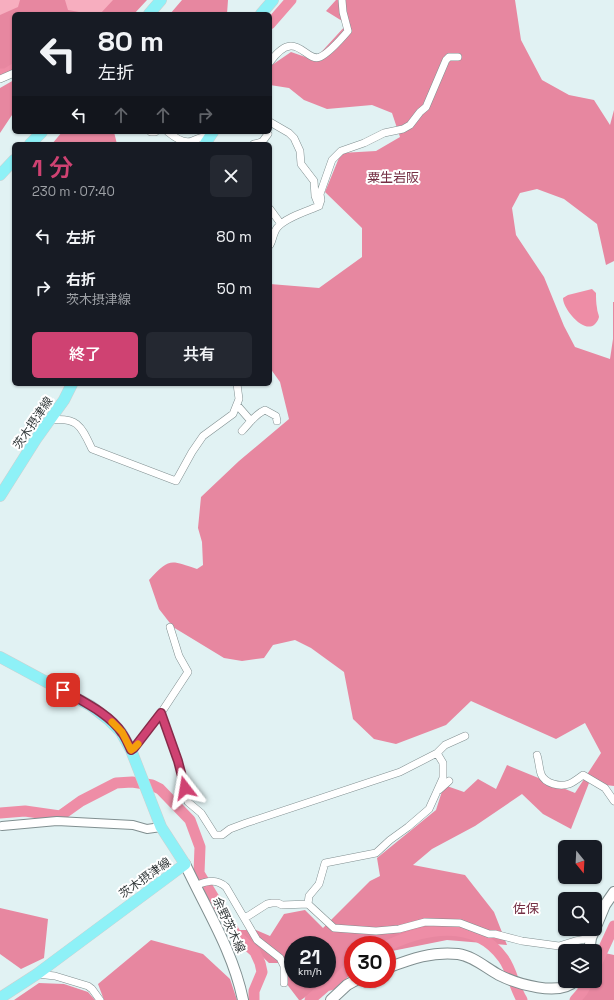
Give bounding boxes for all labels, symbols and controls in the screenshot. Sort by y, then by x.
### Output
text: 80 m [98,23,164,59]
icon: left [32,28,84,80]
text: 左折 [98,61,134,84]
icon: left [68,104,90,126]
icon: ahead [110,104,132,126]
icon: ahead [152,104,174,126]
icon: right [194,104,216,126]
text: 1 分 [32,152,73,183]
button: close [210,155,252,197]
district label: 粟生岩阪 [367,169,419,186]
text: 230 m · 07:40 [32,183,115,200]
icon: left [32,225,54,247]
text: 80 m [216,227,252,246]
text: 左折 [66,228,96,247]
text: 右折 [66,270,96,289]
icon: right [32,277,54,299]
text: 50 m [217,279,252,298]
text: 茨木摂津線 [66,291,131,308]
button: 終了 [32,332,138,378]
button: 共有 [146,332,252,378]
street label: 茨木摂津線 [10,394,56,452]
pin [46,673,80,707]
icon: arrive [52,679,74,701]
position arrow [164,767,206,809]
north arrow [558,840,602,884]
map controls [558,840,602,988]
street label: 茨木摂津線 [116,854,174,902]
button: search [558,892,602,936]
street label: 余野茨木線 [209,894,249,956]
district label: 佐保 [513,900,539,917]
speed limit sign: 30 [344,936,396,988]
text: 21 [300,944,320,970]
button: layers [558,944,602,988]
text: km/h [298,965,322,978]

